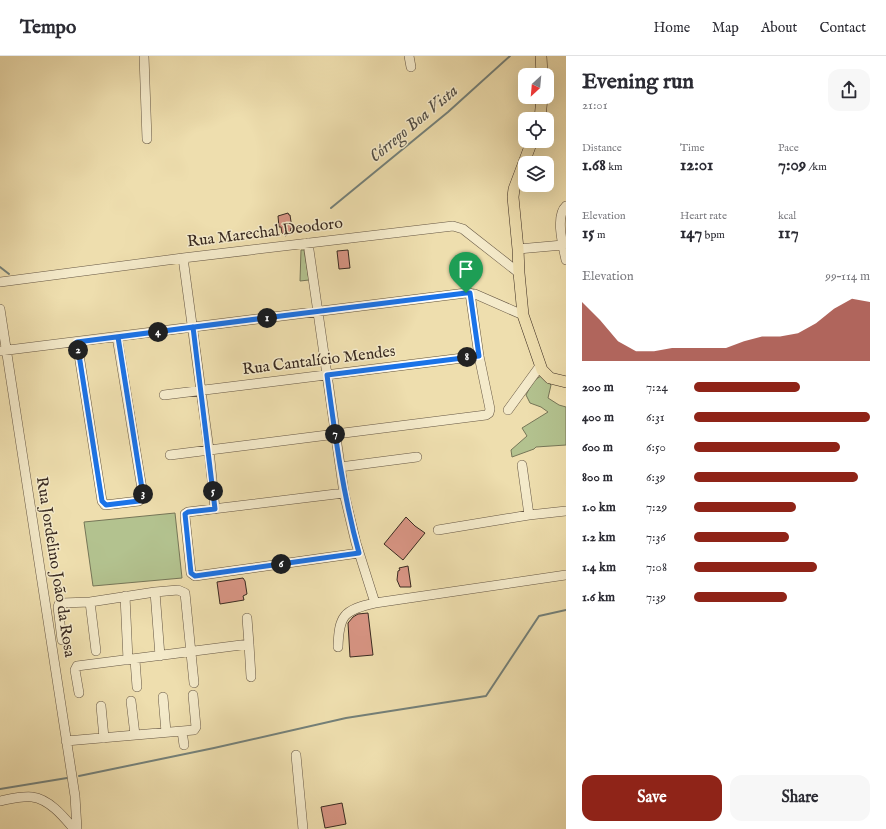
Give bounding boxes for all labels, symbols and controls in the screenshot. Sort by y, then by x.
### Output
text: Tempo [20,16,76,40]
text: Home [654,19,690,37]
text: Map [712,19,739,37]
text: About [761,19,797,37]
text: Contact [819,19,866,37]
north arrow [518,68,554,104]
map controls [518,68,554,192]
text: Evening run [582,68,694,96]
button: share [828,69,870,111]
water label: Córrego Boa Vista [365,80,463,167]
text: 21:01 [582,97,608,114]
button: locate [518,112,554,148]
text: Distance [582,141,622,155]
text: Time [680,141,704,155]
text: Pace [778,141,799,155]
text: 1.68 [582,155,606,176]
text: 12:01 [680,155,713,176]
text: 7:09 [778,155,806,176]
button: layers [518,156,554,192]
text: km [606,160,623,174]
text: /km [806,160,827,174]
text: Elevation [582,209,626,223]
text: Heart rate [680,209,727,223]
text: kcal [778,209,796,223]
street label: Rua Marechal Deodoro [186,213,344,252]
text: 15 [582,223,595,244]
text: 147 [680,223,702,244]
text: 117 [778,223,799,244]
text: m [595,228,605,242]
text: bpm [702,228,725,242]
pin [449,252,483,293]
icon: arrive [455,258,477,280]
text: Elevation [582,268,634,285]
text: 99–114 m [825,268,870,285]
pin: 1 [257,308,277,328]
text: 1 [265,311,269,325]
pin: 4 [148,322,168,342]
text: 4 [155,325,161,339]
pin: 2 [68,340,88,360]
street label: Rua Cantalício Mendes [241,342,397,380]
text: 2 [75,343,81,357]
pin: 8 [457,347,477,367]
text: 8 [465,350,469,364]
text: 200 m [582,379,614,396]
text: 7:24 [646,379,668,396]
text: 400 m [582,409,614,426]
text: 6:31 [646,409,665,426]
pin: 7 [325,424,345,444]
text: 7 [332,427,338,441]
text: 600 m [582,439,613,456]
text: 6:50 [646,439,666,456]
text: 800 m [582,469,613,486]
text: 6:39 [646,469,665,486]
street label: Rua Jordelino João da Rosa [31,475,79,659]
pin: 5 [203,481,223,501]
pin: 3 [133,484,153,504]
text: 5 [211,484,215,498]
text: 3 [141,487,145,501]
text: 1.0 km [582,499,616,516]
text: 7:29 [646,499,667,516]
text: 1.2 km [582,529,616,546]
text: 7:36 [646,529,666,546]
pin: 6 [271,554,291,574]
text: 6 [279,557,283,571]
text: 1.4 km [582,559,616,576]
text: 7:08 [646,559,667,576]
text: 1.6 km [582,589,615,606]
text: 7:39 [646,589,666,606]
button: Save [582,775,722,821]
button: Share [730,775,870,821]

